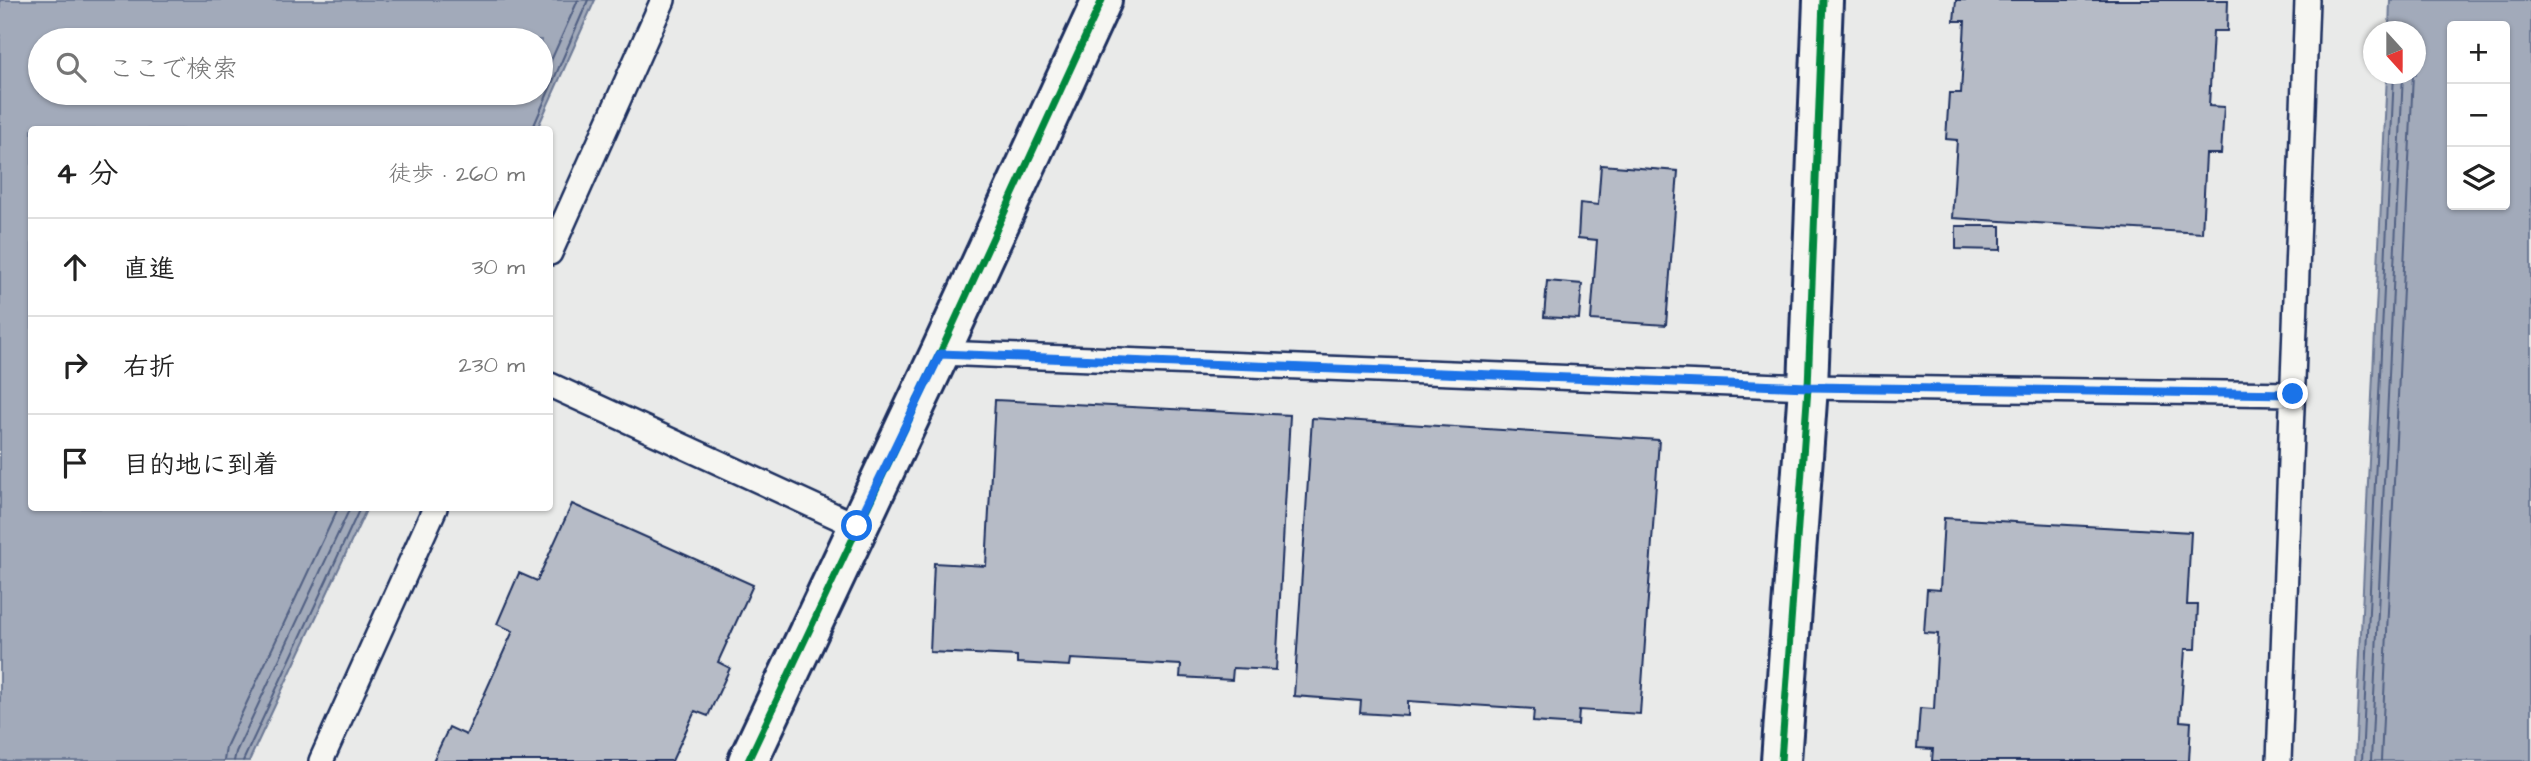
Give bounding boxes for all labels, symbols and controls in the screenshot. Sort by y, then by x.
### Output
north arrow [2363,21,2426,84]
map controls [2447,21,2510,210]
button: + [2447,21,2510,84]
search box [28,28,553,105]
icon: search [52,48,90,86]
text: ここで検索 [108,51,238,87]
button: − [2447,84,2510,147]
button: layers [2447,147,2510,210]
text: 4 分 [56,153,118,195]
text: 徒歩 · 260 m [388,158,525,190]
icon: ahead [56,248,94,286]
text: 直進 [123,251,175,287]
text: 30 m [472,251,525,283]
icon: right [56,346,94,384]
text: 右折 [123,349,175,385]
text: 230 m [459,349,525,381]
route end [2277,378,2308,409]
icon: arrive [56,444,94,482]
text: 目的地に到着 [123,447,279,483]
route start [841,510,872,541]

